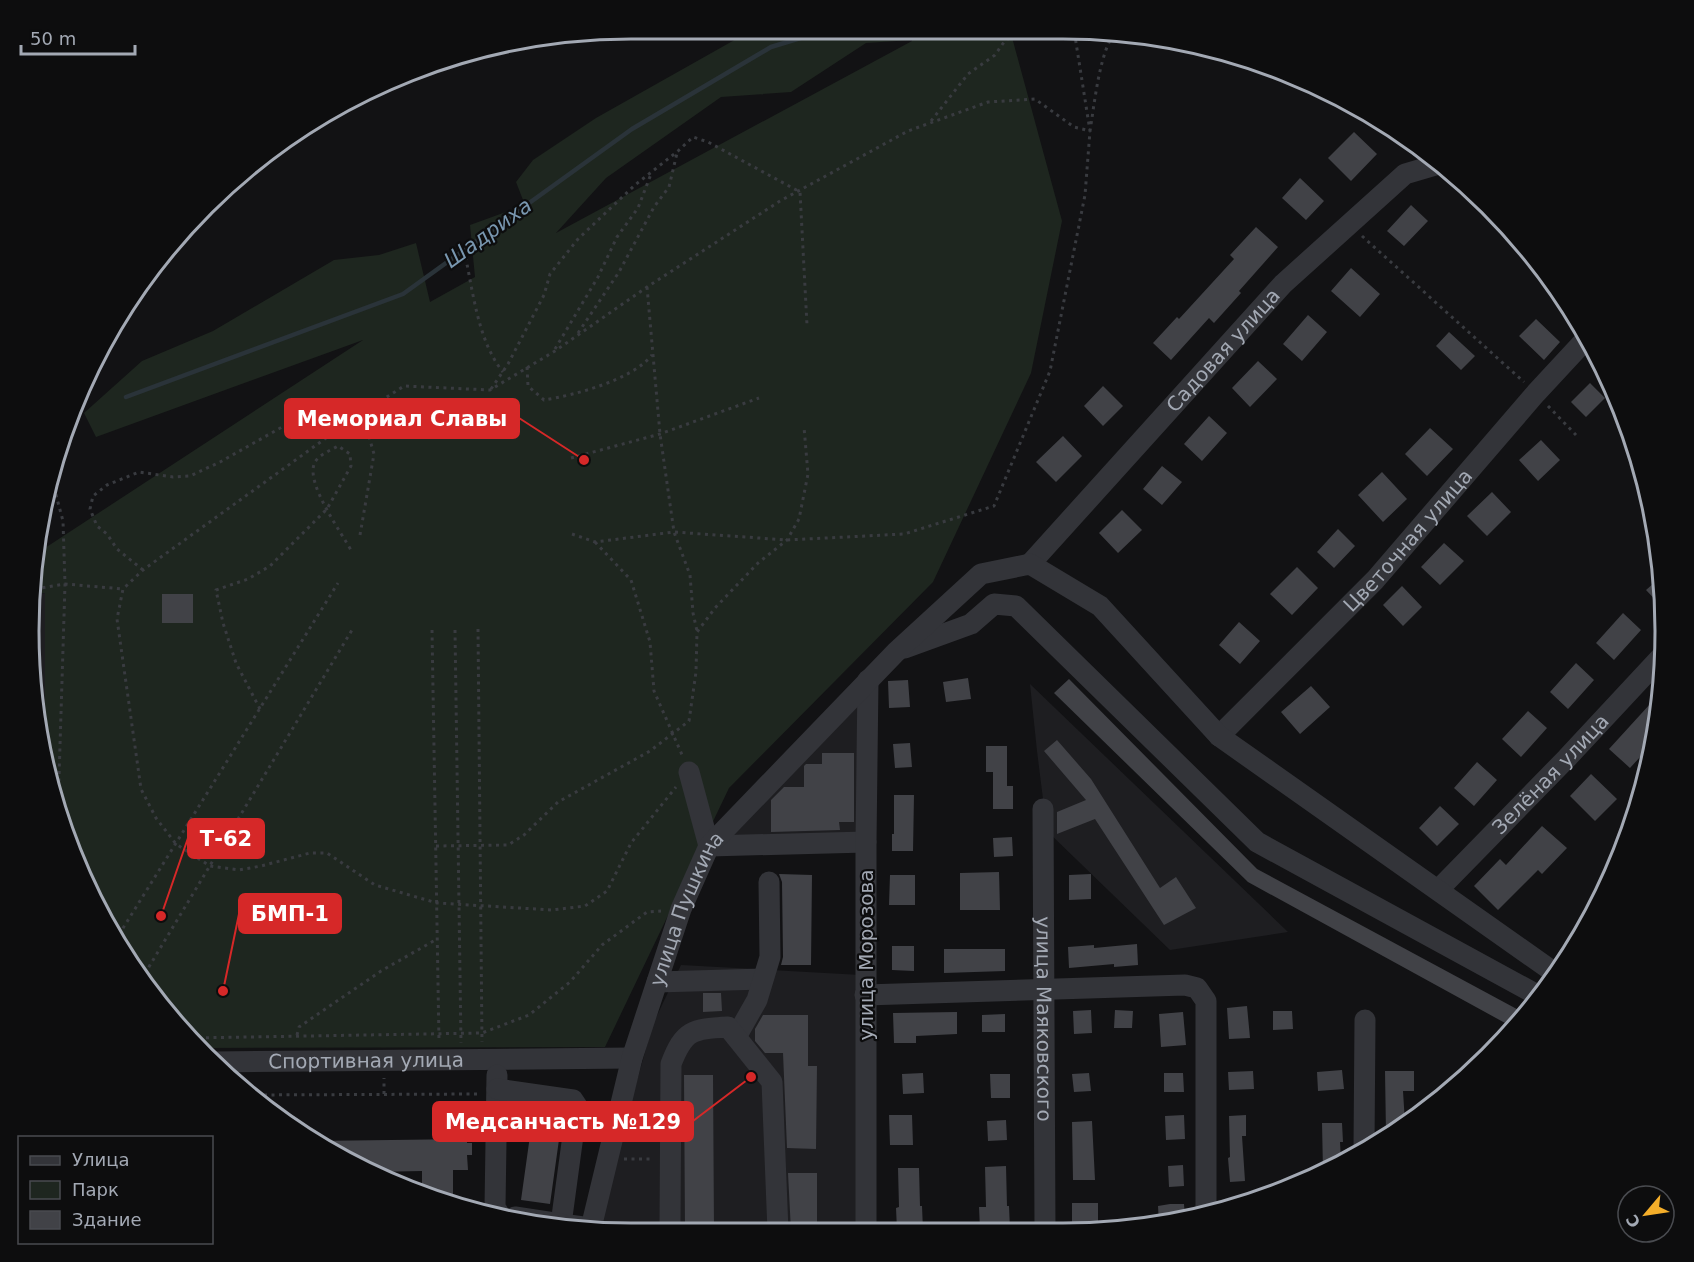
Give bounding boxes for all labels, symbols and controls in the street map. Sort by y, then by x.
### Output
scale bar [21,18,135,56]
text: 50 m [30,28,76,49]
water label: Шадриха [440,193,536,273]
street label: Садовая улица [1161,284,1285,417]
callout: Мемориал Славы [285,399,519,438]
text: Мемориал Славы [297,407,507,431]
street label: Цветочная улица [1338,464,1477,617]
street label: Зелёная улица [1487,709,1614,839]
callout: Т-62 [188,819,264,858]
street label: улица Пушкина [644,826,729,989]
text: Т-62 [200,827,252,851]
street label: улица Морозова [854,869,878,1041]
callout: БМП-1 [239,894,341,933]
text: БМП-1 [251,902,329,926]
street label: улица Маяковского [1032,916,1056,1122]
street label: Спортивная улица [268,1048,464,1073]
callout: Медсанчасть №129 [433,1102,693,1141]
text: Медсанчасть №129 [445,1110,681,1134]
legend [18,1136,213,1244]
text: Улица [72,1149,129,1170]
text: Парк [72,1179,119,1200]
north arrow [1616,1184,1676,1244]
text: Здание [72,1209,142,1230]
text: С [1622,1211,1644,1231]

